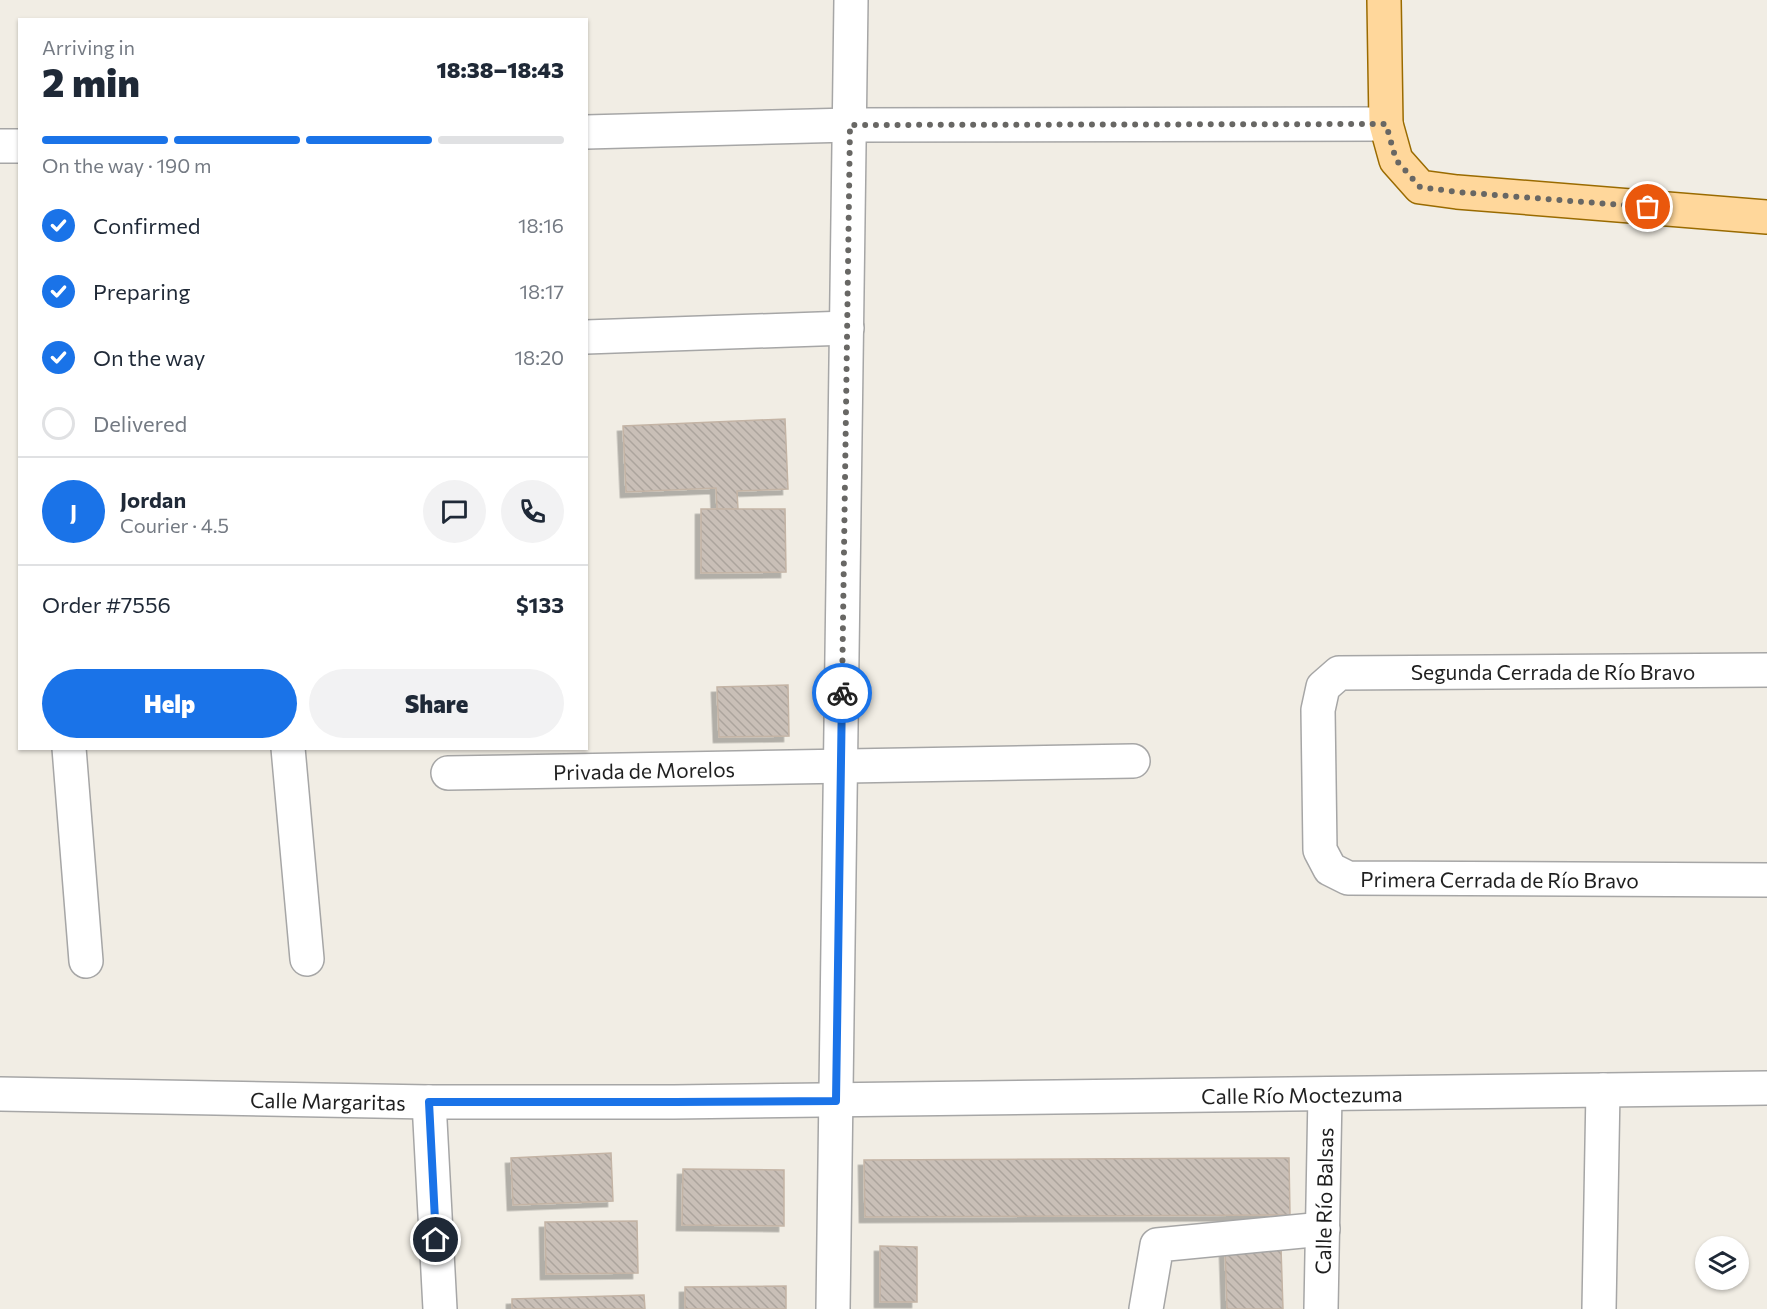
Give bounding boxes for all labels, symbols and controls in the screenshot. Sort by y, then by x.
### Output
text: Arriving in [42,35,135,59]
text: 18:38–18:43 [436,56,564,83]
text: 2 min [42,57,140,105]
text: On the way · 190 m [42,153,211,177]
pin [1622,181,1673,232]
icon: bag [1631,190,1664,223]
icon: check [42,209,75,242]
text: Confirmed [93,212,200,239]
text: 18:16 [518,213,564,237]
icon: check [42,275,75,308]
text: Preparing [93,278,190,305]
text: 18:17 [519,279,564,303]
icon: check [42,341,75,374]
text: On the way [93,344,205,371]
text: 18:20 [515,345,564,369]
text: Delivered [93,410,187,437]
button: chat [423,480,486,543]
button: phone [501,480,564,543]
text: Jordan [120,486,186,513]
text: J [70,498,77,525]
text: Courier · 4.5 [120,513,229,537]
text: Order #7556 [42,591,171,618]
text: $133 [516,591,564,618]
street label: Segunda Cerrada de Río Bravo [1411,659,1695,684]
courier [812,663,872,723]
button: Help [42,669,297,738]
button: Share [309,669,564,738]
icon: bike [826,677,859,710]
street label: Privada de Morelos [553,755,735,784]
street label: Primera Cerrada de Río Bravo [1360,866,1639,892]
street label: Calle Río Moctezuma [1201,1080,1403,1108]
street label: Calle Margaritas [250,1086,406,1114]
street label: Calle Río Balsas [1309,1127,1337,1275]
pin [410,1214,461,1265]
icon: home [419,1223,452,1256]
map controls [1695,1236,1749,1290]
button: layers [1695,1236,1749,1290]

